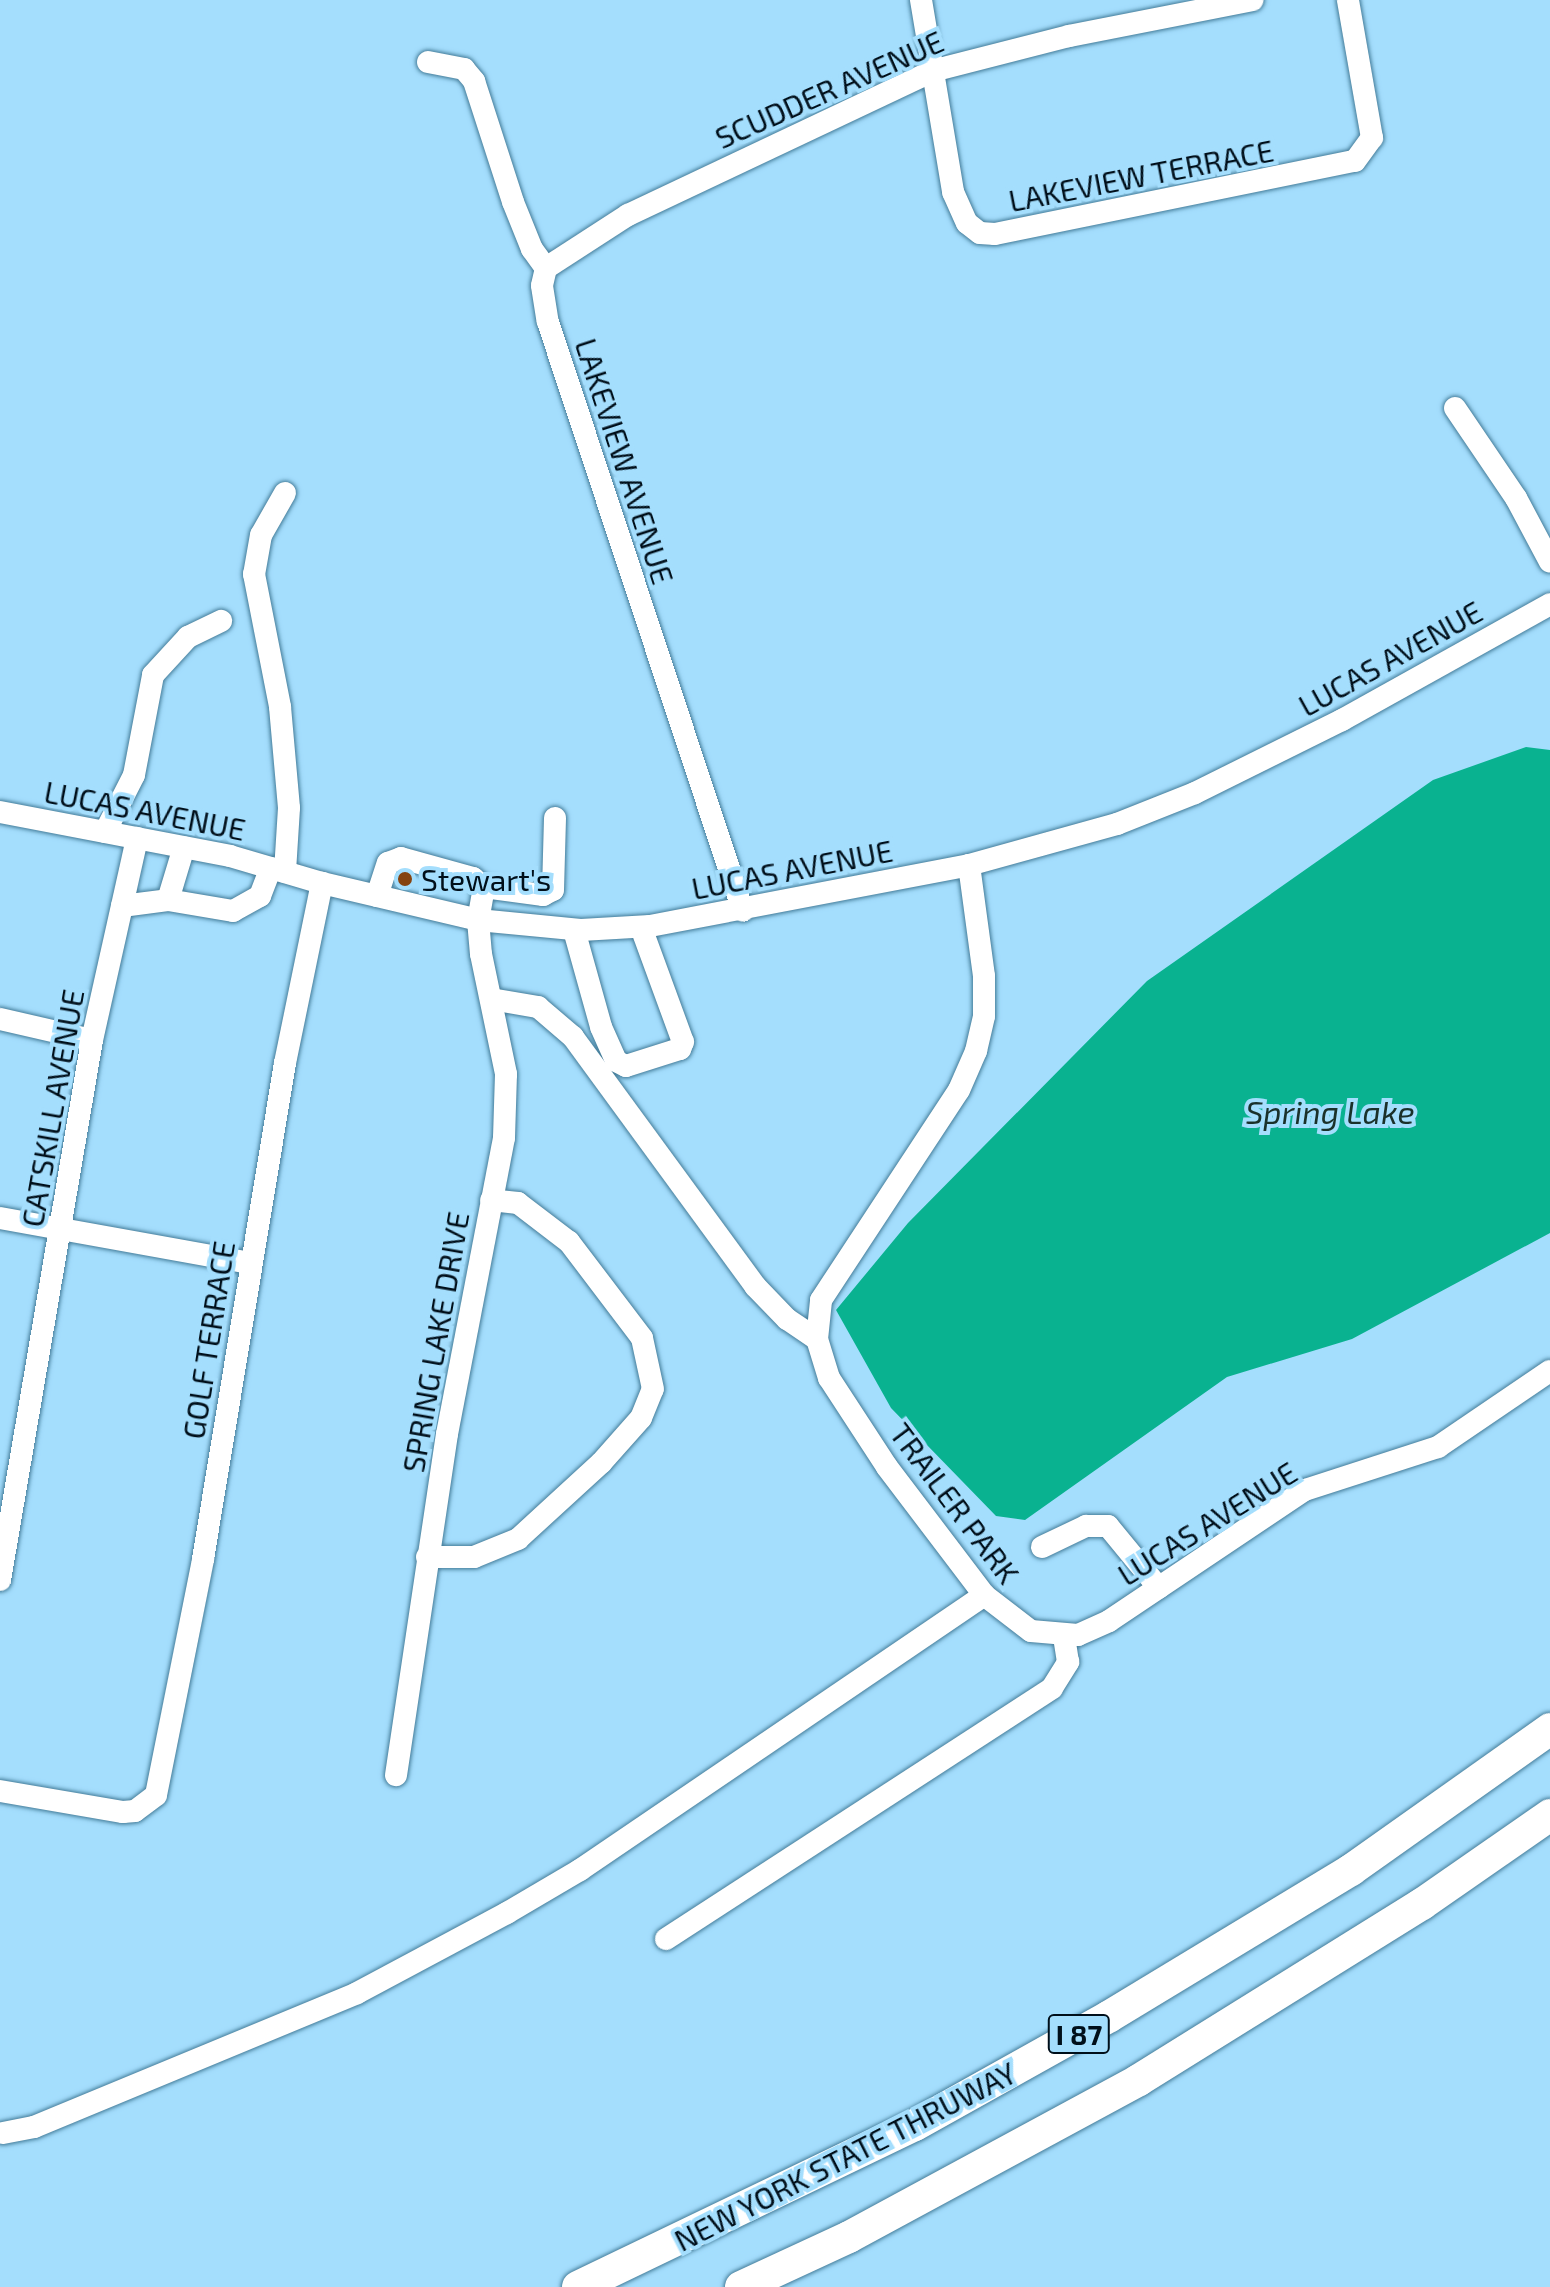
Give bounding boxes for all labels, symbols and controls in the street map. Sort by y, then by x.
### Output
street label: SCUDDER AVENUE [709,22,949,156]
street label: LAKEVIEW TERRACE [1005,132,1277,218]
street label: LAKEVIEW AVENUE [568,333,682,589]
street label: LUCAS AVENUE [1292,593,1488,723]
street label: LUCAS AVENUE [41,773,249,847]
street label: LUCAS AVENUE [688,832,896,906]
place label: Stewart's [421,861,551,897]
marker: Stewart's [396,870,414,888]
street label: CATSKILL AVENUE [13,986,91,1230]
water label: Spring Lake [1245,1092,1415,1130]
street label: SPRING LAKE DRIVE [394,1209,476,1475]
street label: GOLF TERRACE [175,1238,241,1442]
street label: TRAILER PARK [883,1416,1027,1590]
street label: LUCAS AVENUE [1111,1453,1303,1593]
road number: I 87 [1047,2010,1111,2058]
street label: NEW YORK STATE THRUWAY [667,2054,1023,2258]

